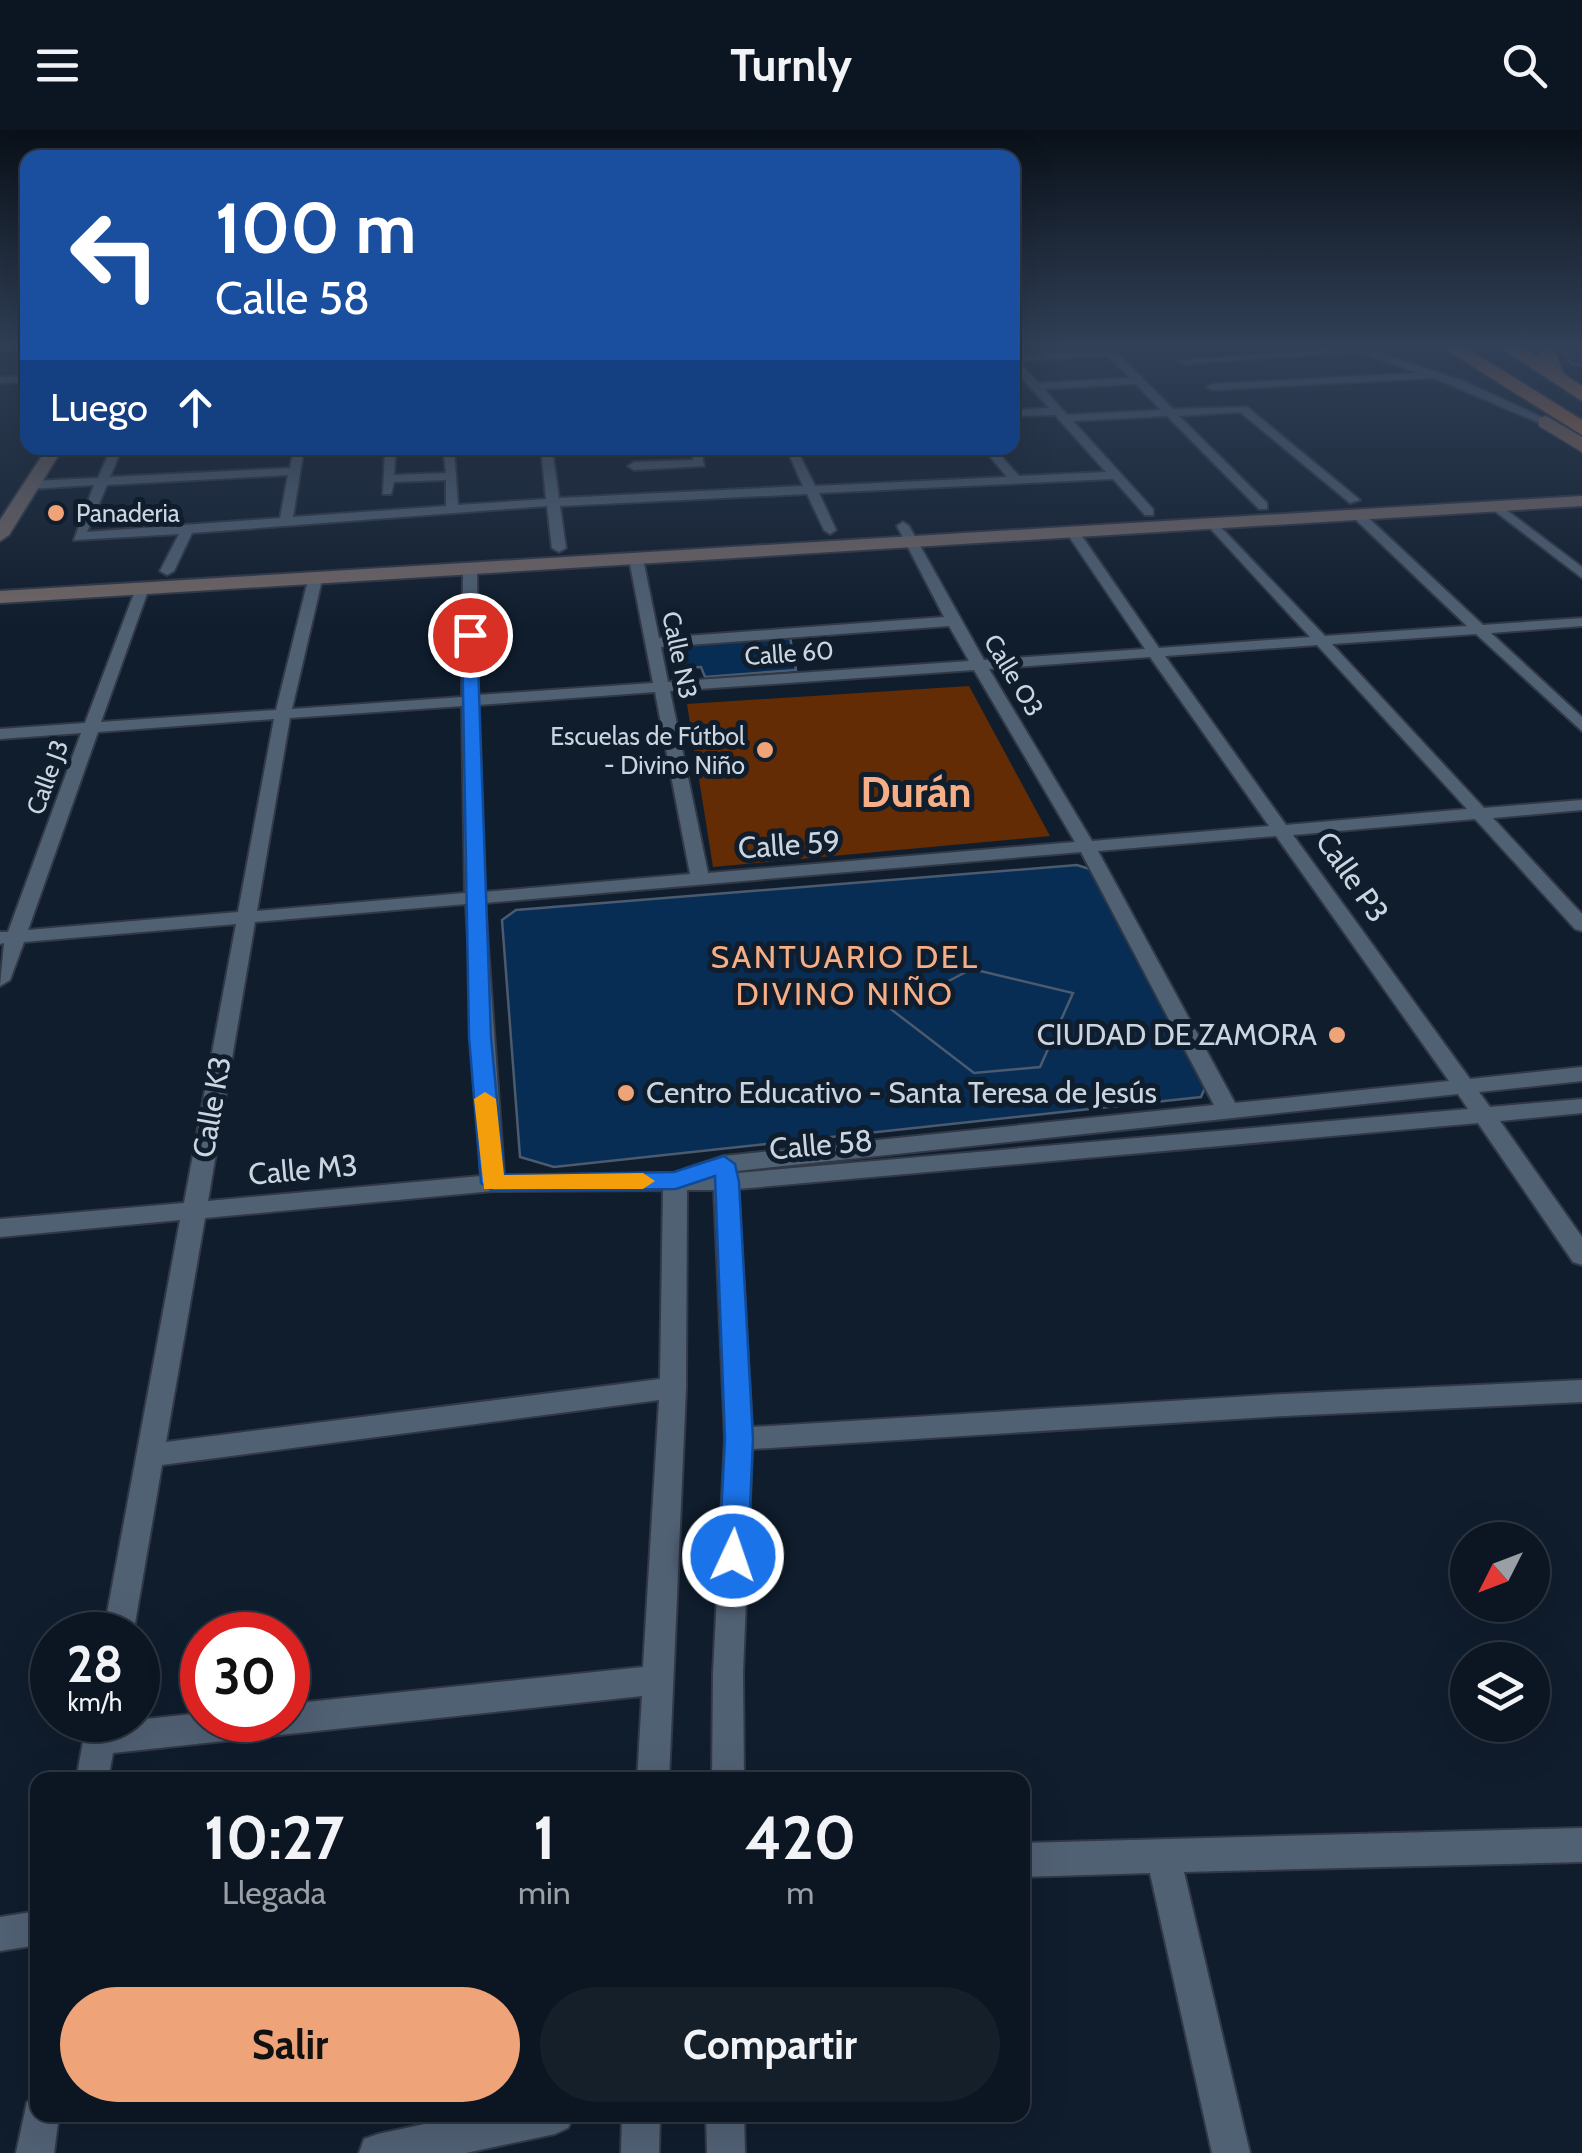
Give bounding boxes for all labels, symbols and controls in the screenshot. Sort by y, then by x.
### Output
icon: menu [30,38,85,93]
text: Turnly [730,38,852,92]
icon: search [1497,38,1552,93]
text: 100 m [215,185,416,271]
icon: left [50,190,180,320]
text: Calle 58 [215,271,370,325]
icon: ahead [168,380,223,435]
text: Luego [50,384,148,431]
place label: Panaderia [76,498,180,528]
marker: Panaderia [45,502,67,524]
pin [428,593,513,678]
icon: arrive [443,608,498,663]
street label: Calle N3 [656,609,704,701]
street label: Calle O3 [978,629,1050,721]
street label: Calle 60 [743,635,835,671]
place label: Escuelas de Fútbol - Divino Niño [550,721,745,780]
street label: Calle J3 [20,736,74,818]
marker: Escuelas de Fútbol - Divino Niño [754,739,776,761]
district label: Durán [861,766,971,818]
street label: Calle 59 [737,822,841,867]
street label: Calle P3 [1308,824,1397,929]
district label: SANTUARIO DEL DIVINO NIÑO [710,937,980,1013]
place label: CIUDAD DE ZAMORA [1037,1016,1318,1053]
marker: CIUDAD DE ZAMORA [1326,1024,1348,1046]
street label: Calle K3 [184,1053,239,1160]
place label: Centro Educativo - Santa Teresa de Jesús [646,1074,1157,1111]
marker: Centro Educativo - Santa Teresa de Jesús [615,1082,637,1104]
street label: Calle 58 [768,1122,874,1167]
street label: Calle M3 [247,1146,359,1193]
position arrow [681,1504,785,1608]
north arrow [1450,1522,1550,1622]
map controls [1450,1522,1550,1742]
speed limit sign: 30 [180,1612,310,1742]
text: 28 [67,1634,123,1695]
button: layers [1450,1642,1550,1742]
text: km/h [68,1687,122,1717]
text: 10:27 [204,1801,344,1874]
text: 1 [533,1801,555,1874]
text: 420 [745,1801,856,1874]
text: Llegada [222,1873,326,1912]
text: min [518,1873,571,1912]
text: m [786,1873,814,1912]
button: Salir [60,1987,520,2102]
button: Compartir [540,1987,1000,2102]

